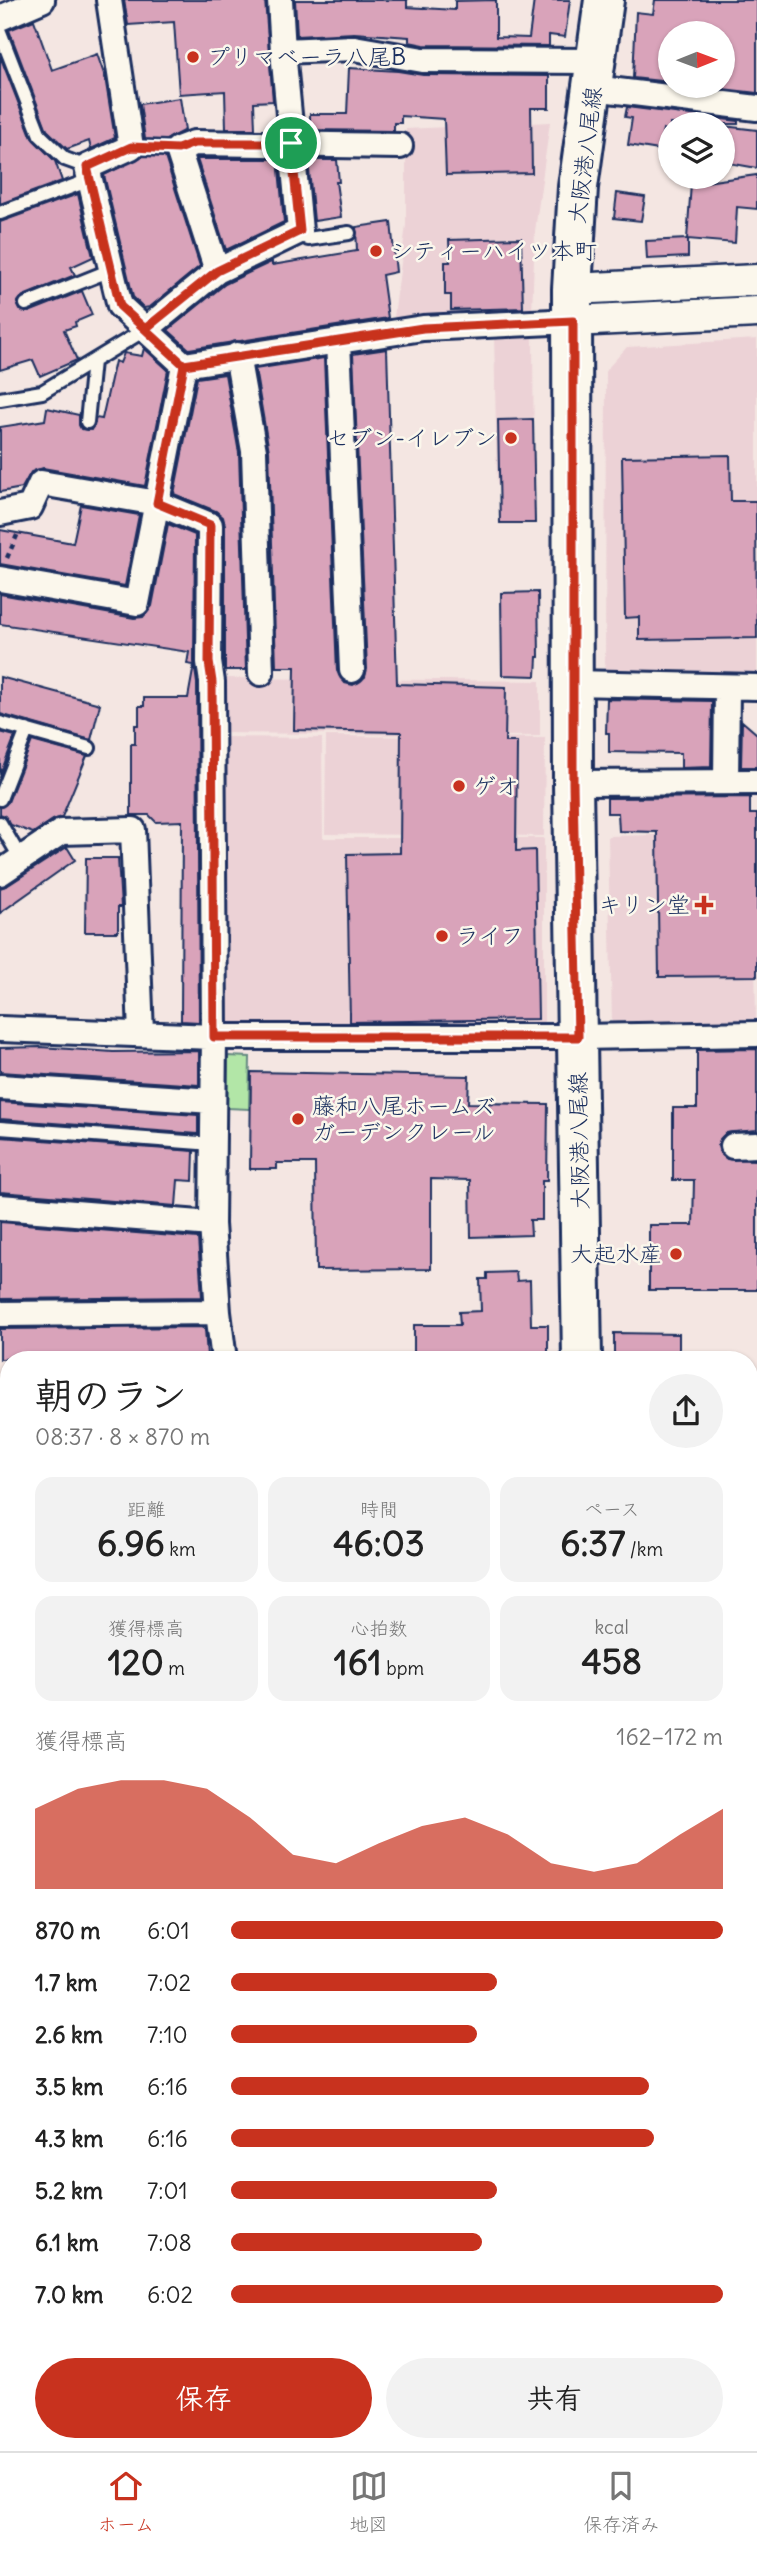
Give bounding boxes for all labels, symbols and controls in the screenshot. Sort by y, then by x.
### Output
north arrow [658,21,735,98]
map controls [658,21,735,189]
place label: プリマベーラ八尾B [207,42,406,71]
marker: プリマベーラ八尾B [185,49,201,65]
street label: 大阪港八尾線 [562,85,607,225]
button: layers [658,112,735,189]
pin [261,113,321,173]
icon: arrive [272,124,310,162]
place label: シティーハイツ本町 [390,236,597,265]
marker: シティーハイツ本町 [368,243,384,259]
place label: セブン-イレブン [326,423,497,452]
marker: セブン-イレブン [503,430,519,446]
place label: ゲオ [473,771,519,800]
marker: ゲオ [451,778,467,794]
place label: キリン堂 [598,890,690,919]
marker: キリン堂 [696,897,712,913]
place label: ライフ [456,921,524,950]
marker: ライフ [434,928,450,944]
street label: 大阪港八尾線 [563,1072,594,1210]
place label: 藤和八尾ホームズ ガーデンクレール [312,1091,496,1146]
marker: 藤和八尾ホームズ ガーデンクレール [290,1111,306,1127]
place label: 大起水産 [570,1239,662,1268]
marker: 大起水産 [668,1246,684,1262]
text: 朝のラン [35,1372,187,1419]
button: share [649,1374,723,1448]
text: 08:37 · 8 × 870 m [35,1422,210,1451]
text: 距離 [127,1497,165,1521]
text: 時間 [360,1497,398,1521]
text: ペース [584,1497,640,1521]
text: 6.96 [97,1521,165,1565]
text: 46:03 [333,1521,425,1565]
text: 6:37 [560,1521,625,1565]
text: km [165,1537,196,1561]
text: /km [625,1537,663,1561]
text: kcal [595,1615,629,1639]
text: 獲得標高 [108,1616,184,1640]
text: 心拍数 [350,1616,408,1640]
text: 458 [581,1639,642,1683]
text: 120 [108,1640,164,1684]
text: 161 [334,1640,382,1684]
text: m [164,1656,185,1680]
text: bpm [382,1656,424,1680]
text: 162–172 m [616,1722,723,1751]
text: 獲得標高 [35,1726,127,1755]
text: 870 m [35,1916,100,1945]
text: 6:01 [147,1916,190,1945]
text: 1.7 km [35,1968,98,1997]
text: 7:02 [147,1968,191,1997]
text: 2.6 km [35,2020,103,2049]
text: 7:10 [147,2020,188,2049]
text: 3.5 km [35,2072,103,2101]
text: 6:16 [147,2072,188,2101]
text: 4.3 km [35,2124,104,2153]
text: 6:16 [147,2124,188,2153]
text: 5.2 km [35,2176,103,2205]
text: 7:01 [147,2176,188,2205]
text: 6.1 km [35,2228,99,2257]
text: 7:08 [147,2228,192,2257]
text: 7.0 km [35,2280,104,2309]
text: 6:02 [147,2280,193,2309]
button: 保存 [35,2358,372,2438]
button: 共有 [386,2358,723,2438]
tab: ホーム [98,2467,154,2536]
tab: 地図 [350,2467,388,2536]
tab: 保存済み [583,2467,659,2536]

